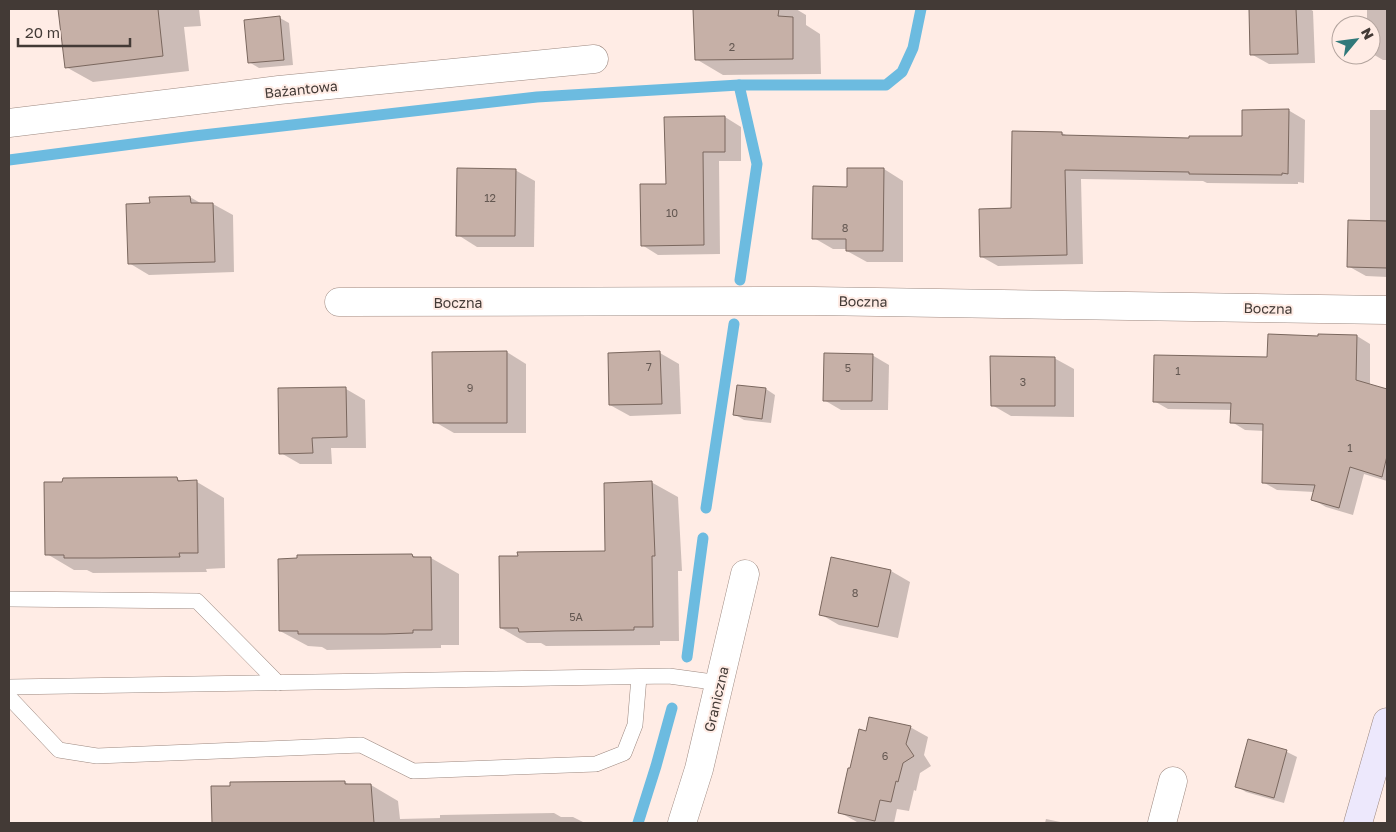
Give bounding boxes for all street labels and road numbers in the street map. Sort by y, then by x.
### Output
street label: Bażantowa [263,77,339,101]
street label: Boczna [838,292,888,310]
street label: Boczna [433,294,483,311]
street label: Boczna [1243,299,1293,317]
street label: Graniczna [700,665,732,733]

